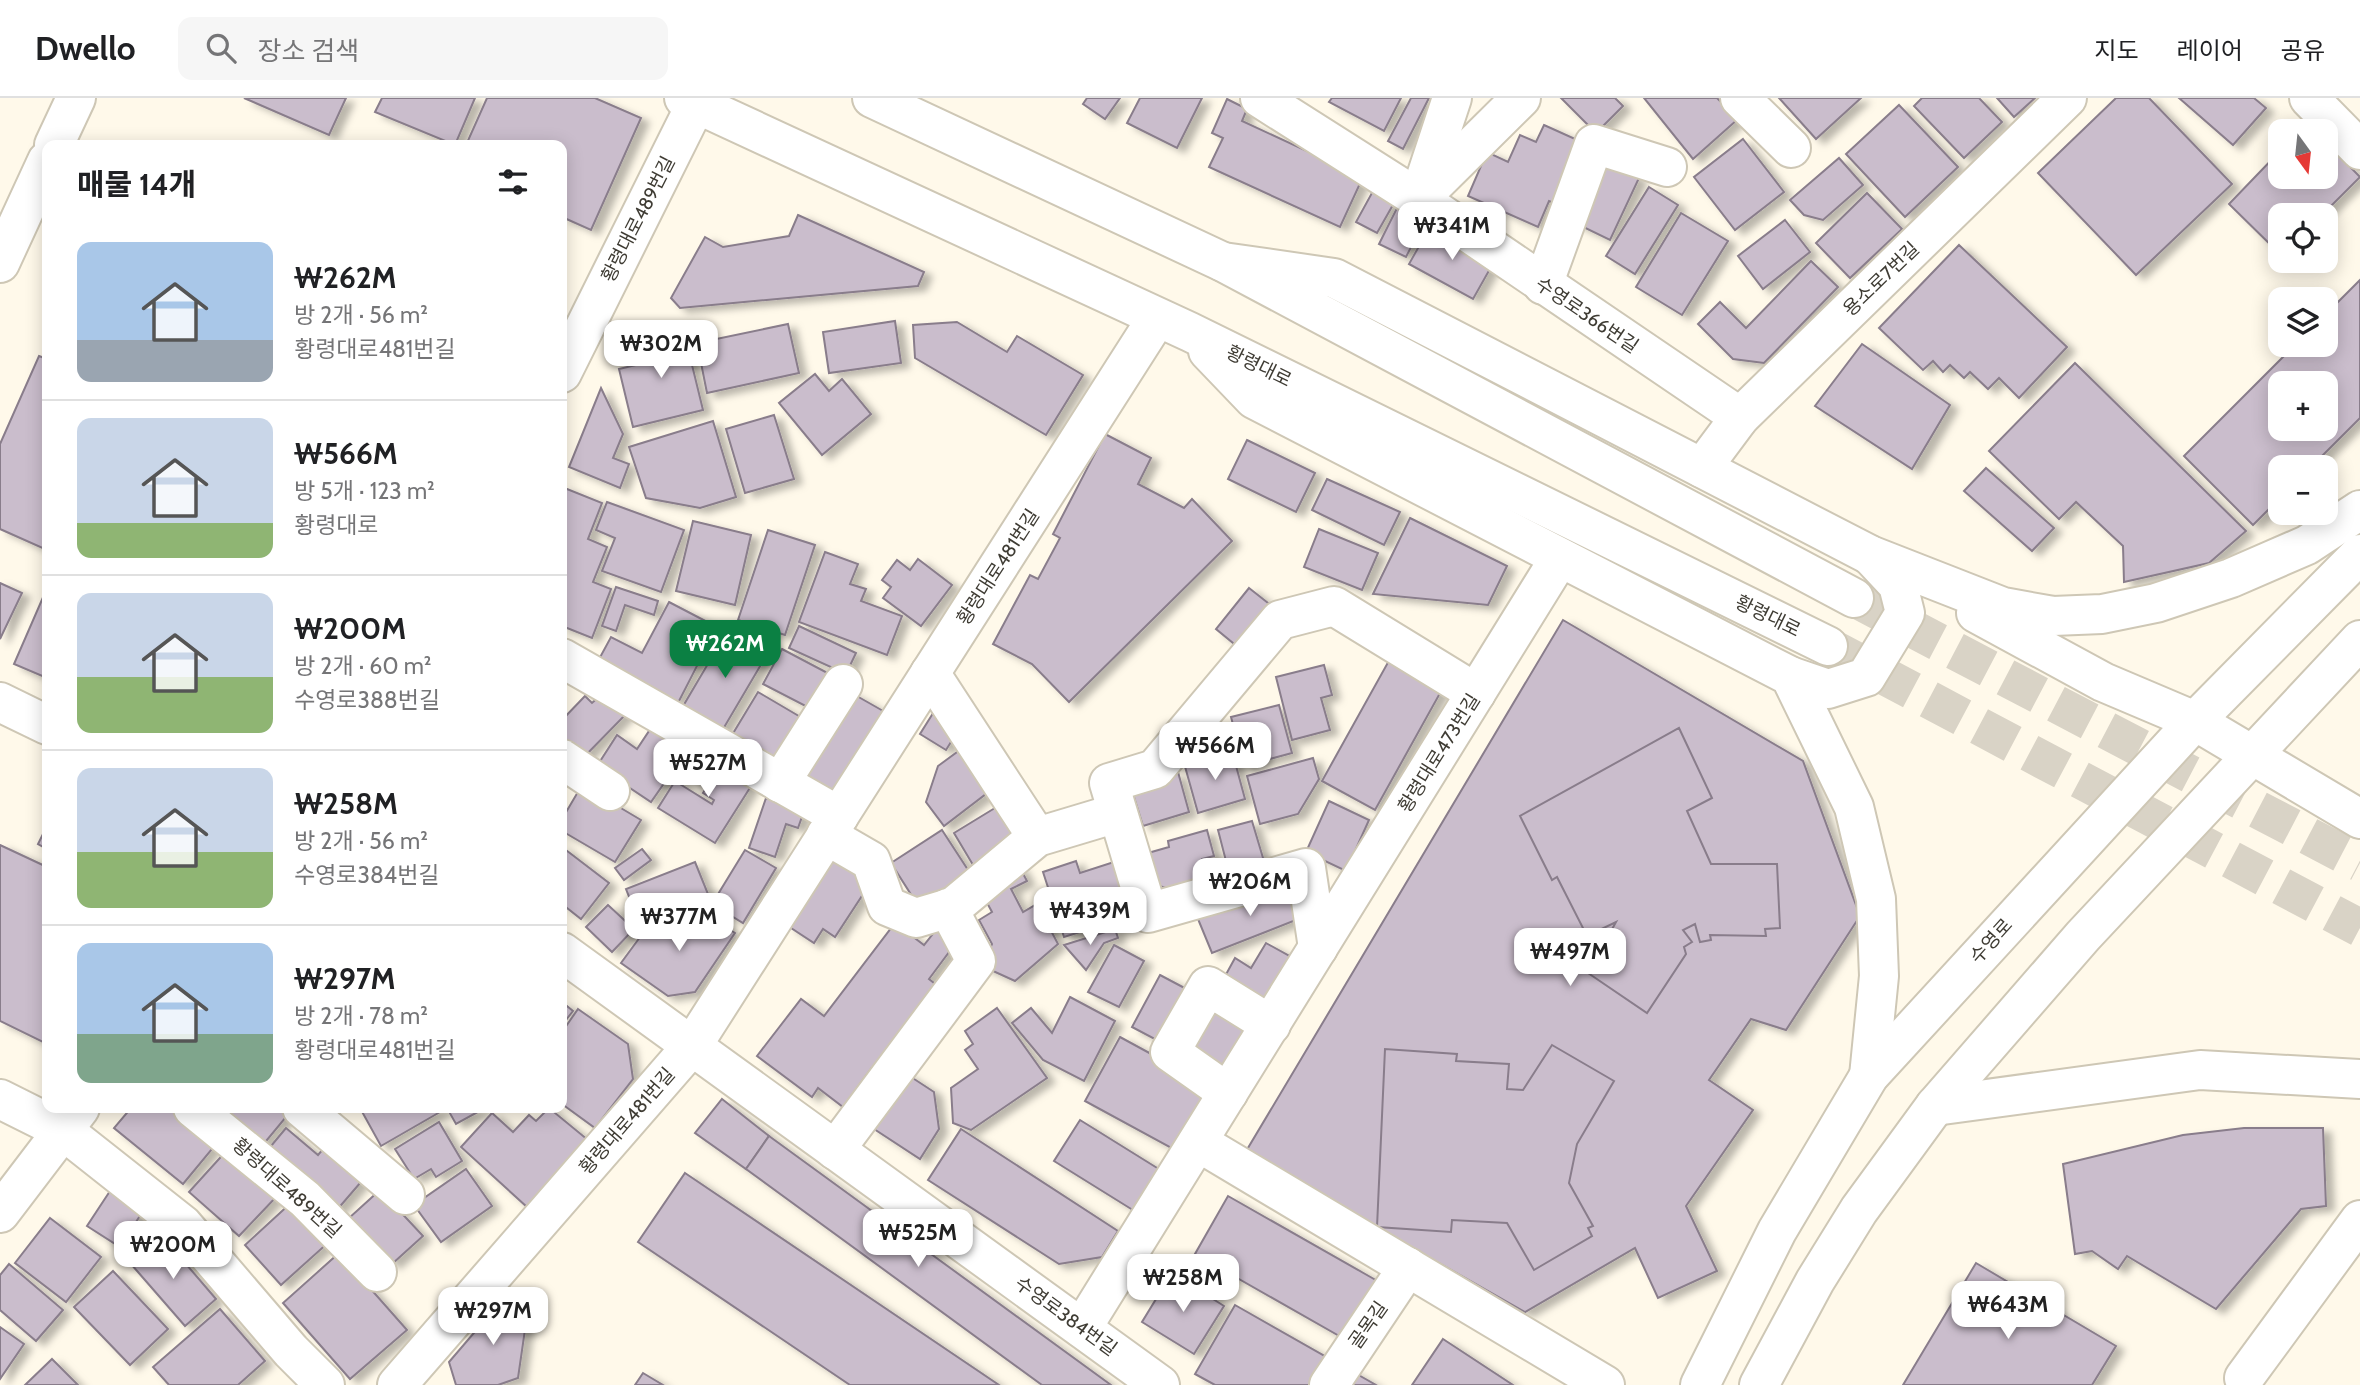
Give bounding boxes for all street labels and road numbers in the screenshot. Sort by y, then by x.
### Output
street label: 황령대로489번길 [596,152,680,286]
street label: 용소로7번길 [1838,237,1924,321]
street label: 수영로366번길 [1531,272,1643,358]
street label: 황령대로 [1223,340,1295,392]
street label: 황령대로481번길 [952,505,1044,629]
street label: 황령대로 [1732,590,1804,642]
street label: 황령대로473번길 [1393,689,1485,817]
street label: 수영로 [1965,914,2017,968]
street label: 황령대로481번길 [575,1063,679,1179]
street label: 황령대로489번길 [228,1133,346,1243]
street label: 수영로384번길 [1011,1271,1121,1361]
street label: 골목길 [1344,1297,1392,1353]

